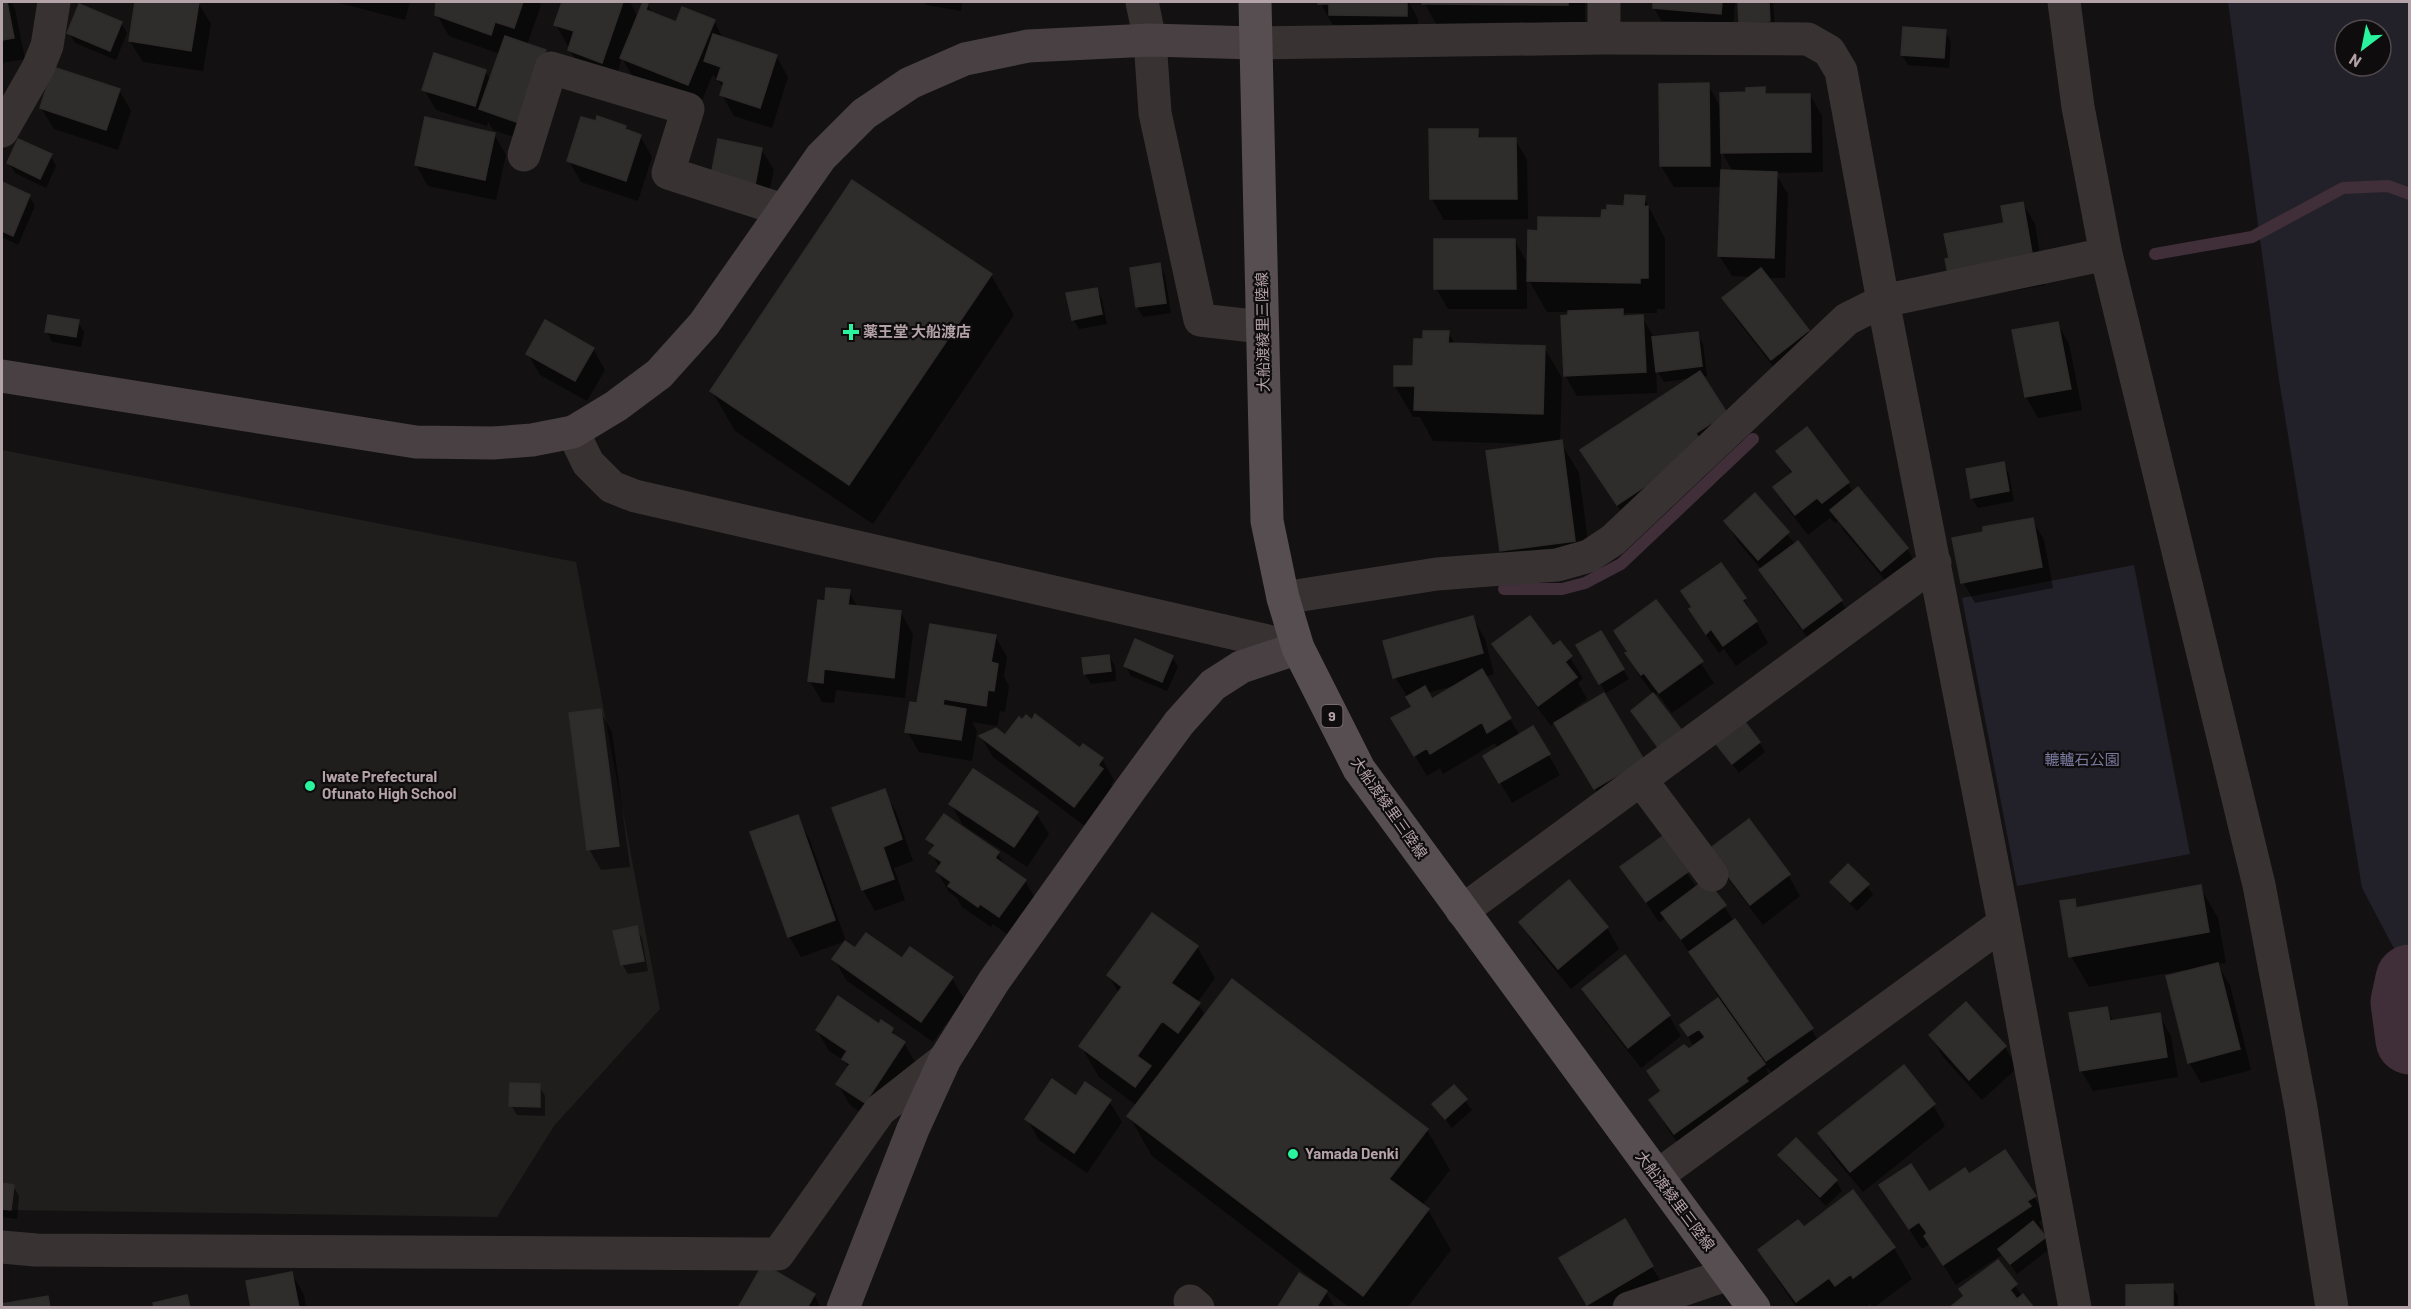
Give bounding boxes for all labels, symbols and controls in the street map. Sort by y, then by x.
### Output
north arrow [2333,18,2393,78]
text: N [2345,50,2364,72]
street label: 大船渡綾里三陸線 [1252,272,1272,392]
place label: 薬王堂 大船渡店 [863,322,971,340]
marker: 薬王堂 大船渡店 [844,325,858,339]
road number: 9 [1322,705,1342,727]
park label: 轆轤石公園 [2044,750,2120,768]
street label: 大船渡綾里三陸線 [1348,753,1432,862]
place label: Iwate Prefectural Ofunato High School [322,767,457,802]
marker: Iwate Prefectural Ofunato High School [303,779,317,793]
place label: Yamada Denki [1305,1144,1399,1162]
marker: Yamada Denki [1286,1147,1300,1161]
street label: 大船渡綾里三陸線 [1632,1147,1719,1254]

